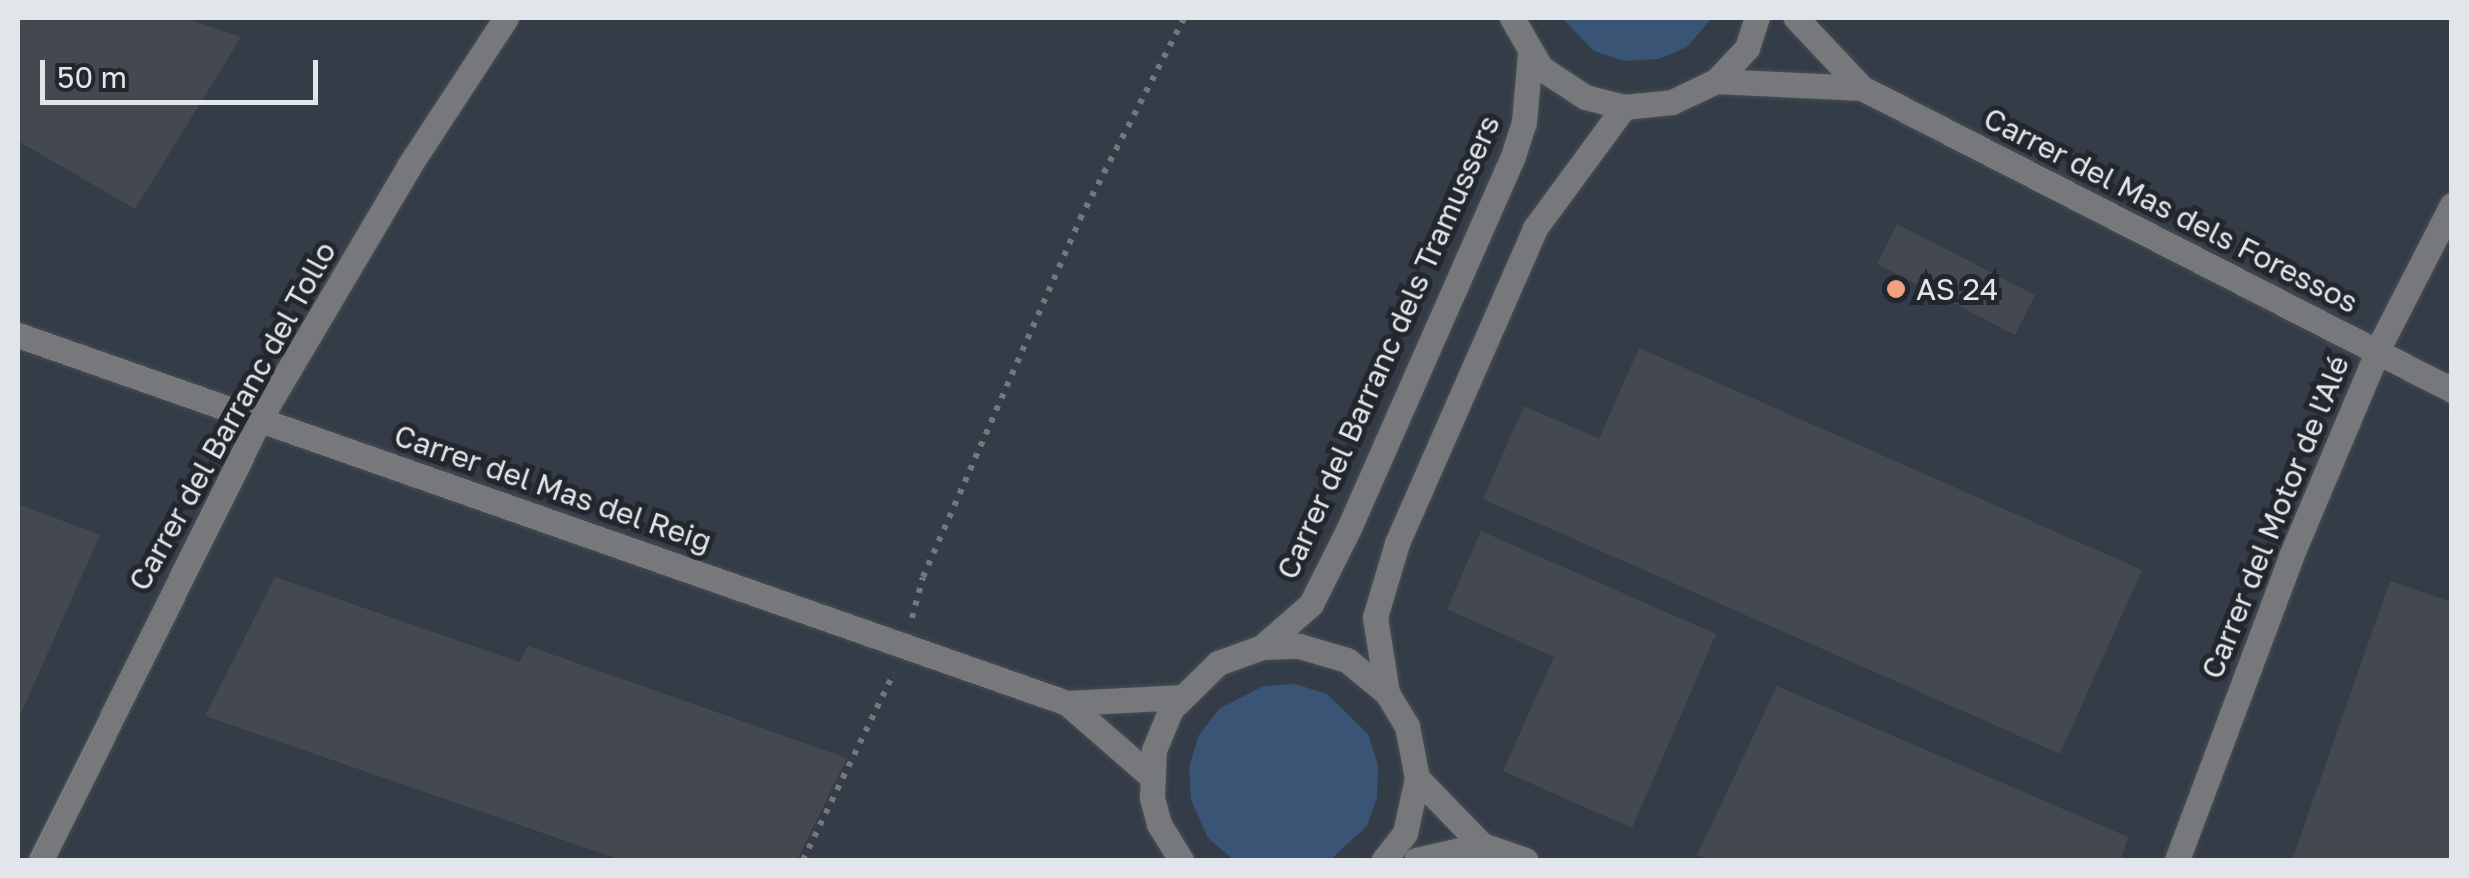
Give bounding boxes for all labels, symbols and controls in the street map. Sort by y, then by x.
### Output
scale bar [45,40,322,102]
text: 50 m [57,59,127,95]
street label: Carrer del Mas dels Foressos [1978,100,2364,320]
street label: Carrer del Barranc dels Tramussers [1269,109,1507,585]
street label: Carrer del Barranc del Tollo [121,235,343,597]
place label: AS 24 [1916,271,1998,307]
marker: AS 24 [1885,278,1907,300]
street label: Carrer del Motor de l'Alé [2194,350,2356,684]
street label: Carrer del Mas del Reig [390,417,716,559]

